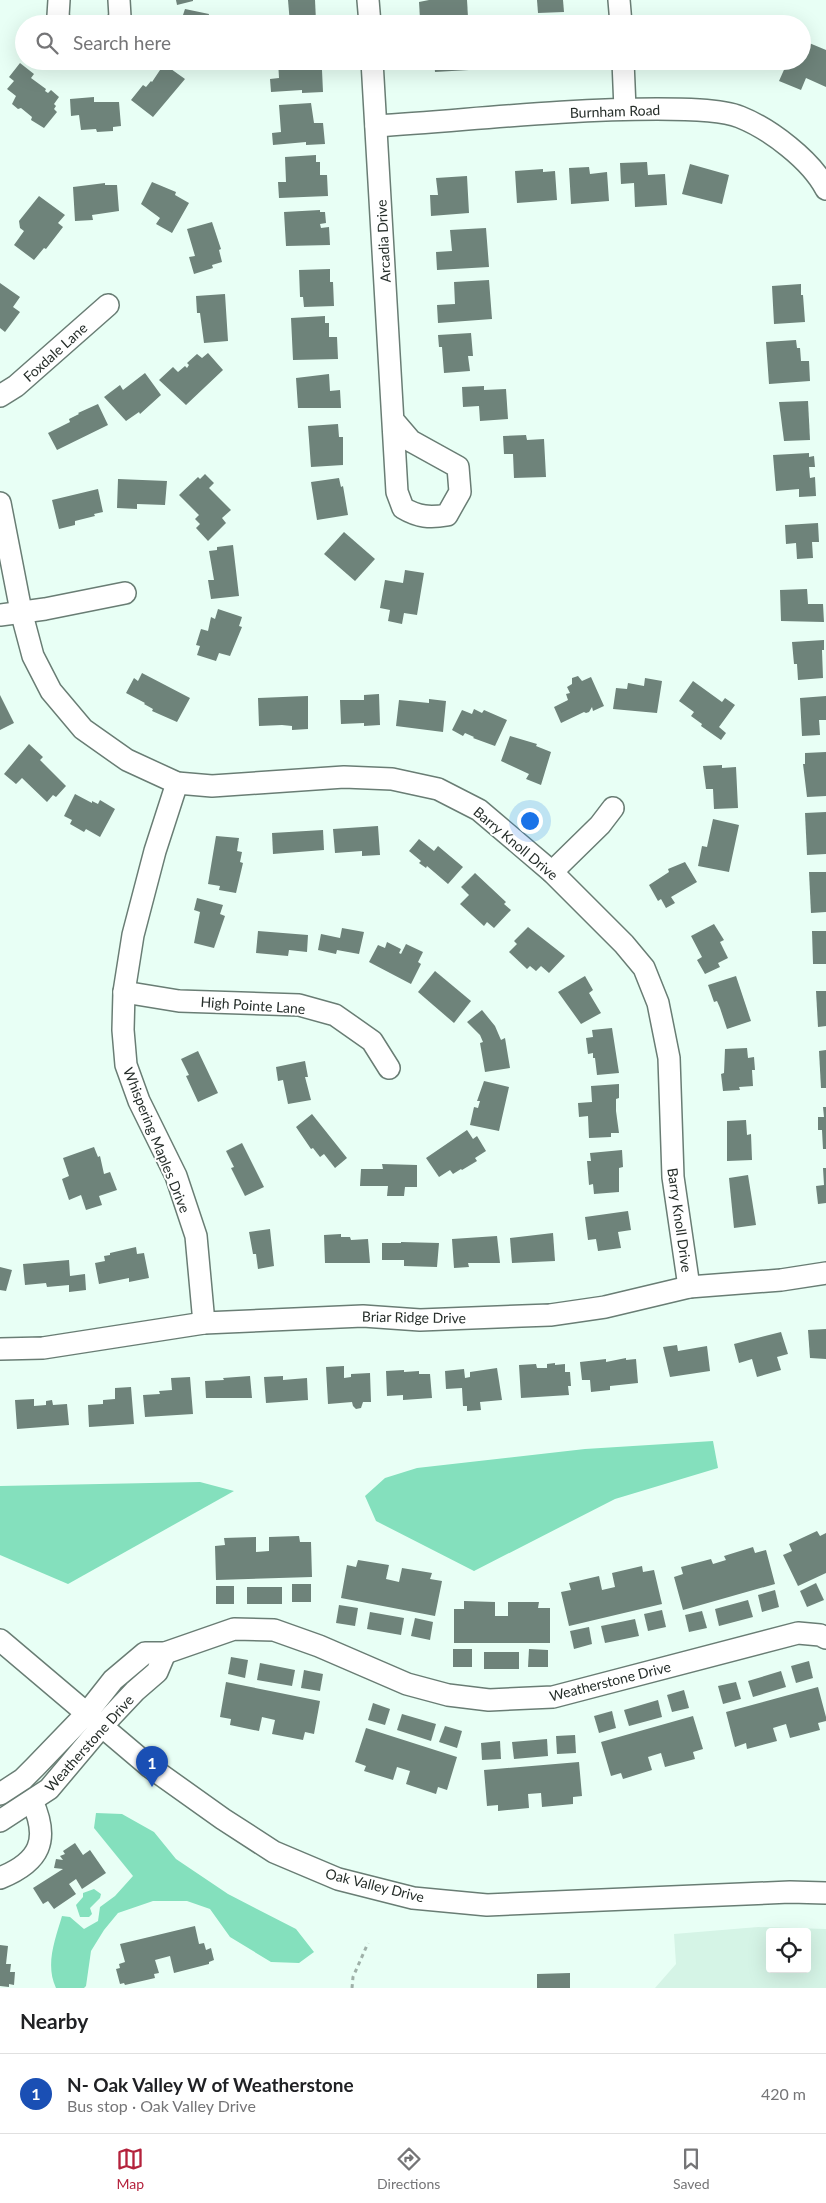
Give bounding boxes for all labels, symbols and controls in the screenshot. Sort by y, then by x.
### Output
search box [15,15,811,70]
icon: search [33,29,61,57]
text: Search here [73,31,171,54]
street label: Burnham Road [569,101,661,121]
street label: Arcadia Drive [372,199,394,283]
street label: Foxdale Lane [20,319,90,385]
street label: Barry Knoll Drive [470,803,562,883]
your location [517,808,543,834]
street label: High Pointe Lane [200,993,306,1017]
street label: Whispering Maples Drive [120,1065,194,1215]
street label: Barry Knoll Drive [664,1167,696,1273]
street label: Briar Ridge Drive [362,1308,466,1326]
street label: Weatherstone Drive [548,1658,672,1704]
street label: Weatherstone Drive [41,1691,137,1795]
pin: 1 [136,1746,168,1787]
street label: Oak Valley Drive [324,1865,426,1905]
map controls [766,1928,811,1973]
button: locate [766,1928,811,1973]
text: Nearby [20,2008,88,2033]
text: N- Oak Valley W of Weatherstone [67,2073,354,2096]
text: 1 [31,2084,41,2103]
text: 420 m [761,2084,806,2103]
text: Bus stop · Oak Valley Drive [67,2096,256,2115]
tab: Map [116,2145,144,2192]
tab: Directions [377,2145,440,2192]
tab: Saved [673,2145,710,2192]

